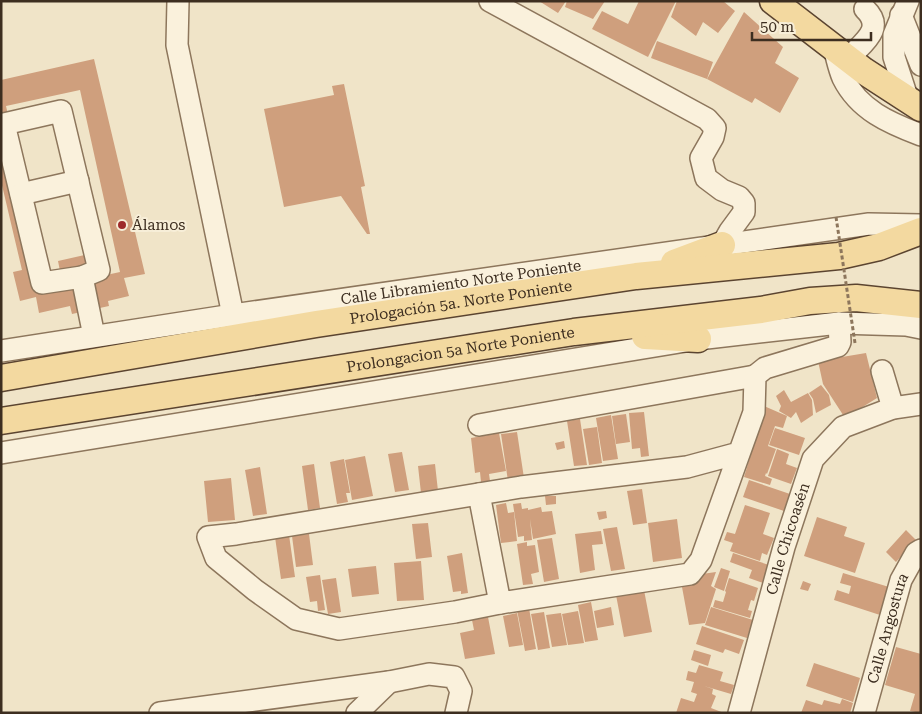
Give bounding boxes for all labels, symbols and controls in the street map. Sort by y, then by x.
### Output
scale bar [752,10,871,42]
text: 50 m [760,18,795,36]
place label: Álamos [132,216,186,234]
marker: Álamos [116,219,128,231]
street label: Calle Libramiento Norte Poniente [339,256,582,308]
street label: Prologación 5a. Norte Poniente [348,277,573,328]
street label: Prolongacion 5a Norte Poniente [345,323,576,376]
street label: Calle Chicoasén [762,480,814,597]
street label: Calle Angostura [864,570,912,686]

